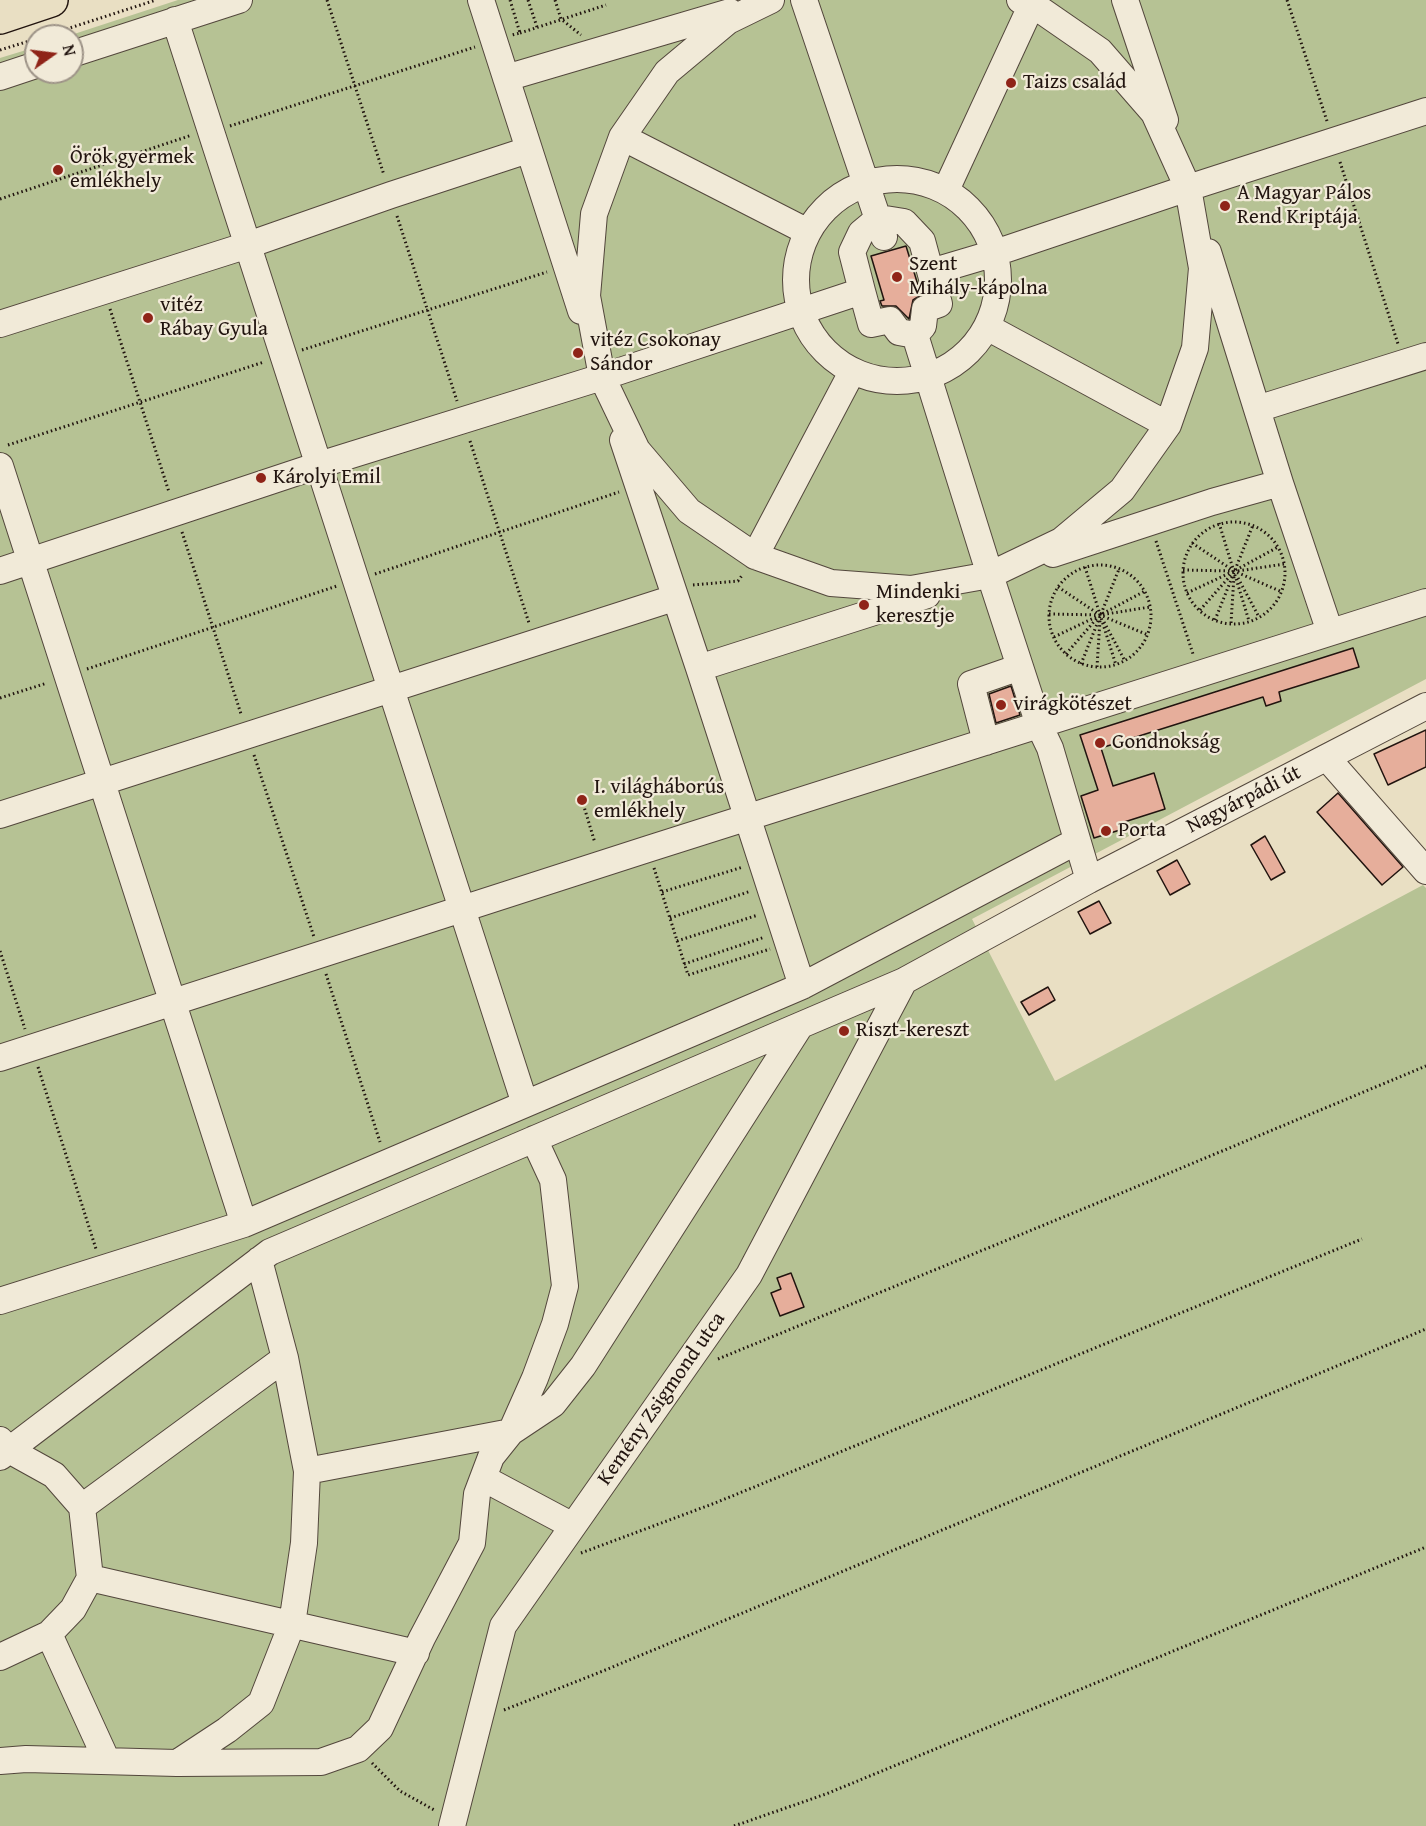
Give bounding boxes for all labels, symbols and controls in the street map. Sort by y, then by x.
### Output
north arrow [24,24,84,84]
text: N [57,42,82,58]
place label: Taizs család [1023,70,1127,96]
marker: Taizs család [1004,76,1018,90]
place label: Örök gyermek emlékhely [70,145,194,195]
marker: Örök gyermek emlékhely [51,163,65,177]
place label: A Magyar Pálos Rend Kriptája [1237,181,1371,231]
marker: A Magyar Pálos Rend Kriptája [1218,199,1232,213]
place label: Szent Mihály-kápolna [909,252,1048,302]
marker: Szent Mihály-kápolna [890,270,904,284]
place label: vitéz Rábay Gyula [160,293,268,343]
marker: vitéz Rábay Gyula [141,311,155,325]
place label: vitéz Csokonay Sándor [590,328,721,378]
marker: vitéz Csokonay Sándor [571,346,585,360]
place label: Károlyi Emil [273,465,381,491]
marker: Károlyi Emil [254,471,268,485]
place label: Mindenki keresztje [876,580,960,630]
marker: Mindenki keresztje [857,598,871,612]
place label: virágkötészet [1013,692,1132,718]
marker: virágkötészet [994,698,1008,712]
place label: Gondnokság [1112,730,1220,756]
marker: Gondnokság [1093,736,1107,750]
street label: Nagyárpádi út [1183,760,1305,840]
place label: I. világháborús emlékhely [594,775,724,825]
marker: I. világháborús emlékhely [575,793,589,807]
place label: Porta [1118,818,1166,844]
marker: Porta [1099,824,1113,838]
place label: Riszt-kereszt [856,1018,969,1044]
marker: Riszt-kereszt [837,1024,851,1038]
street label: Kemény Zsigmond utca [593,1308,731,1490]

